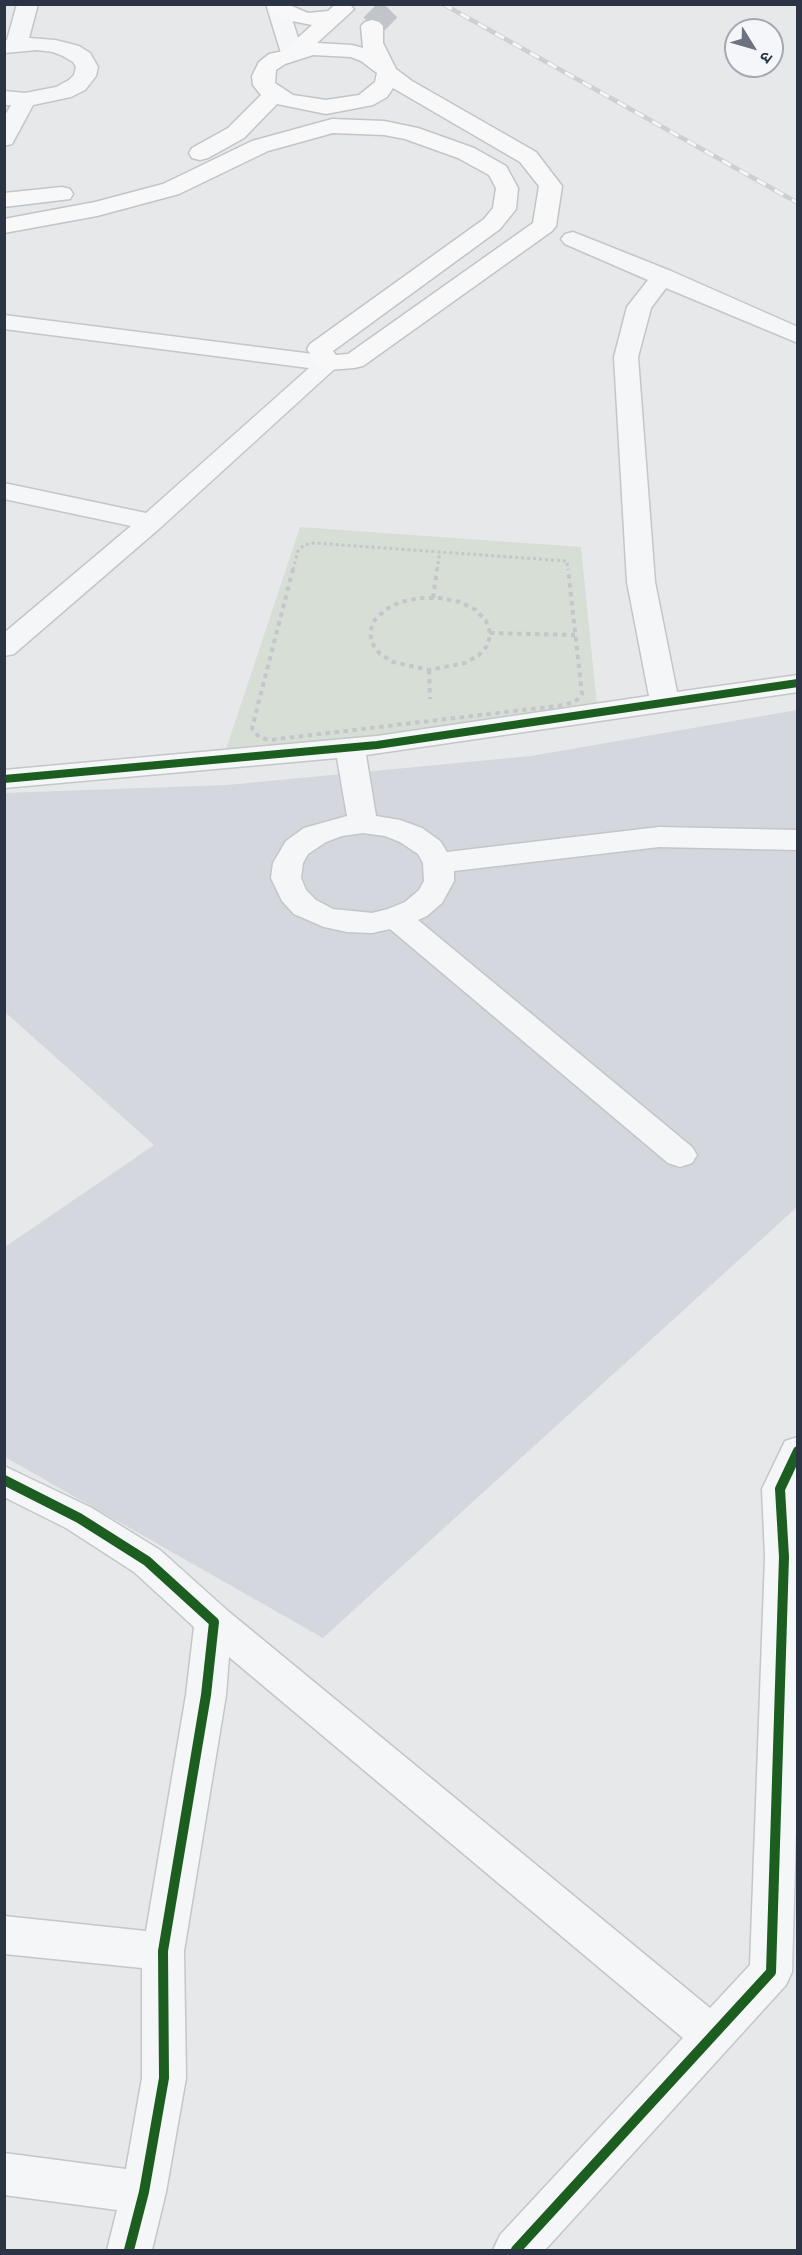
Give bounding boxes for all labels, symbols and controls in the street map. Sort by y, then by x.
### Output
north arrow [724,18,784,78]
text: उ [757,48,778,67]

